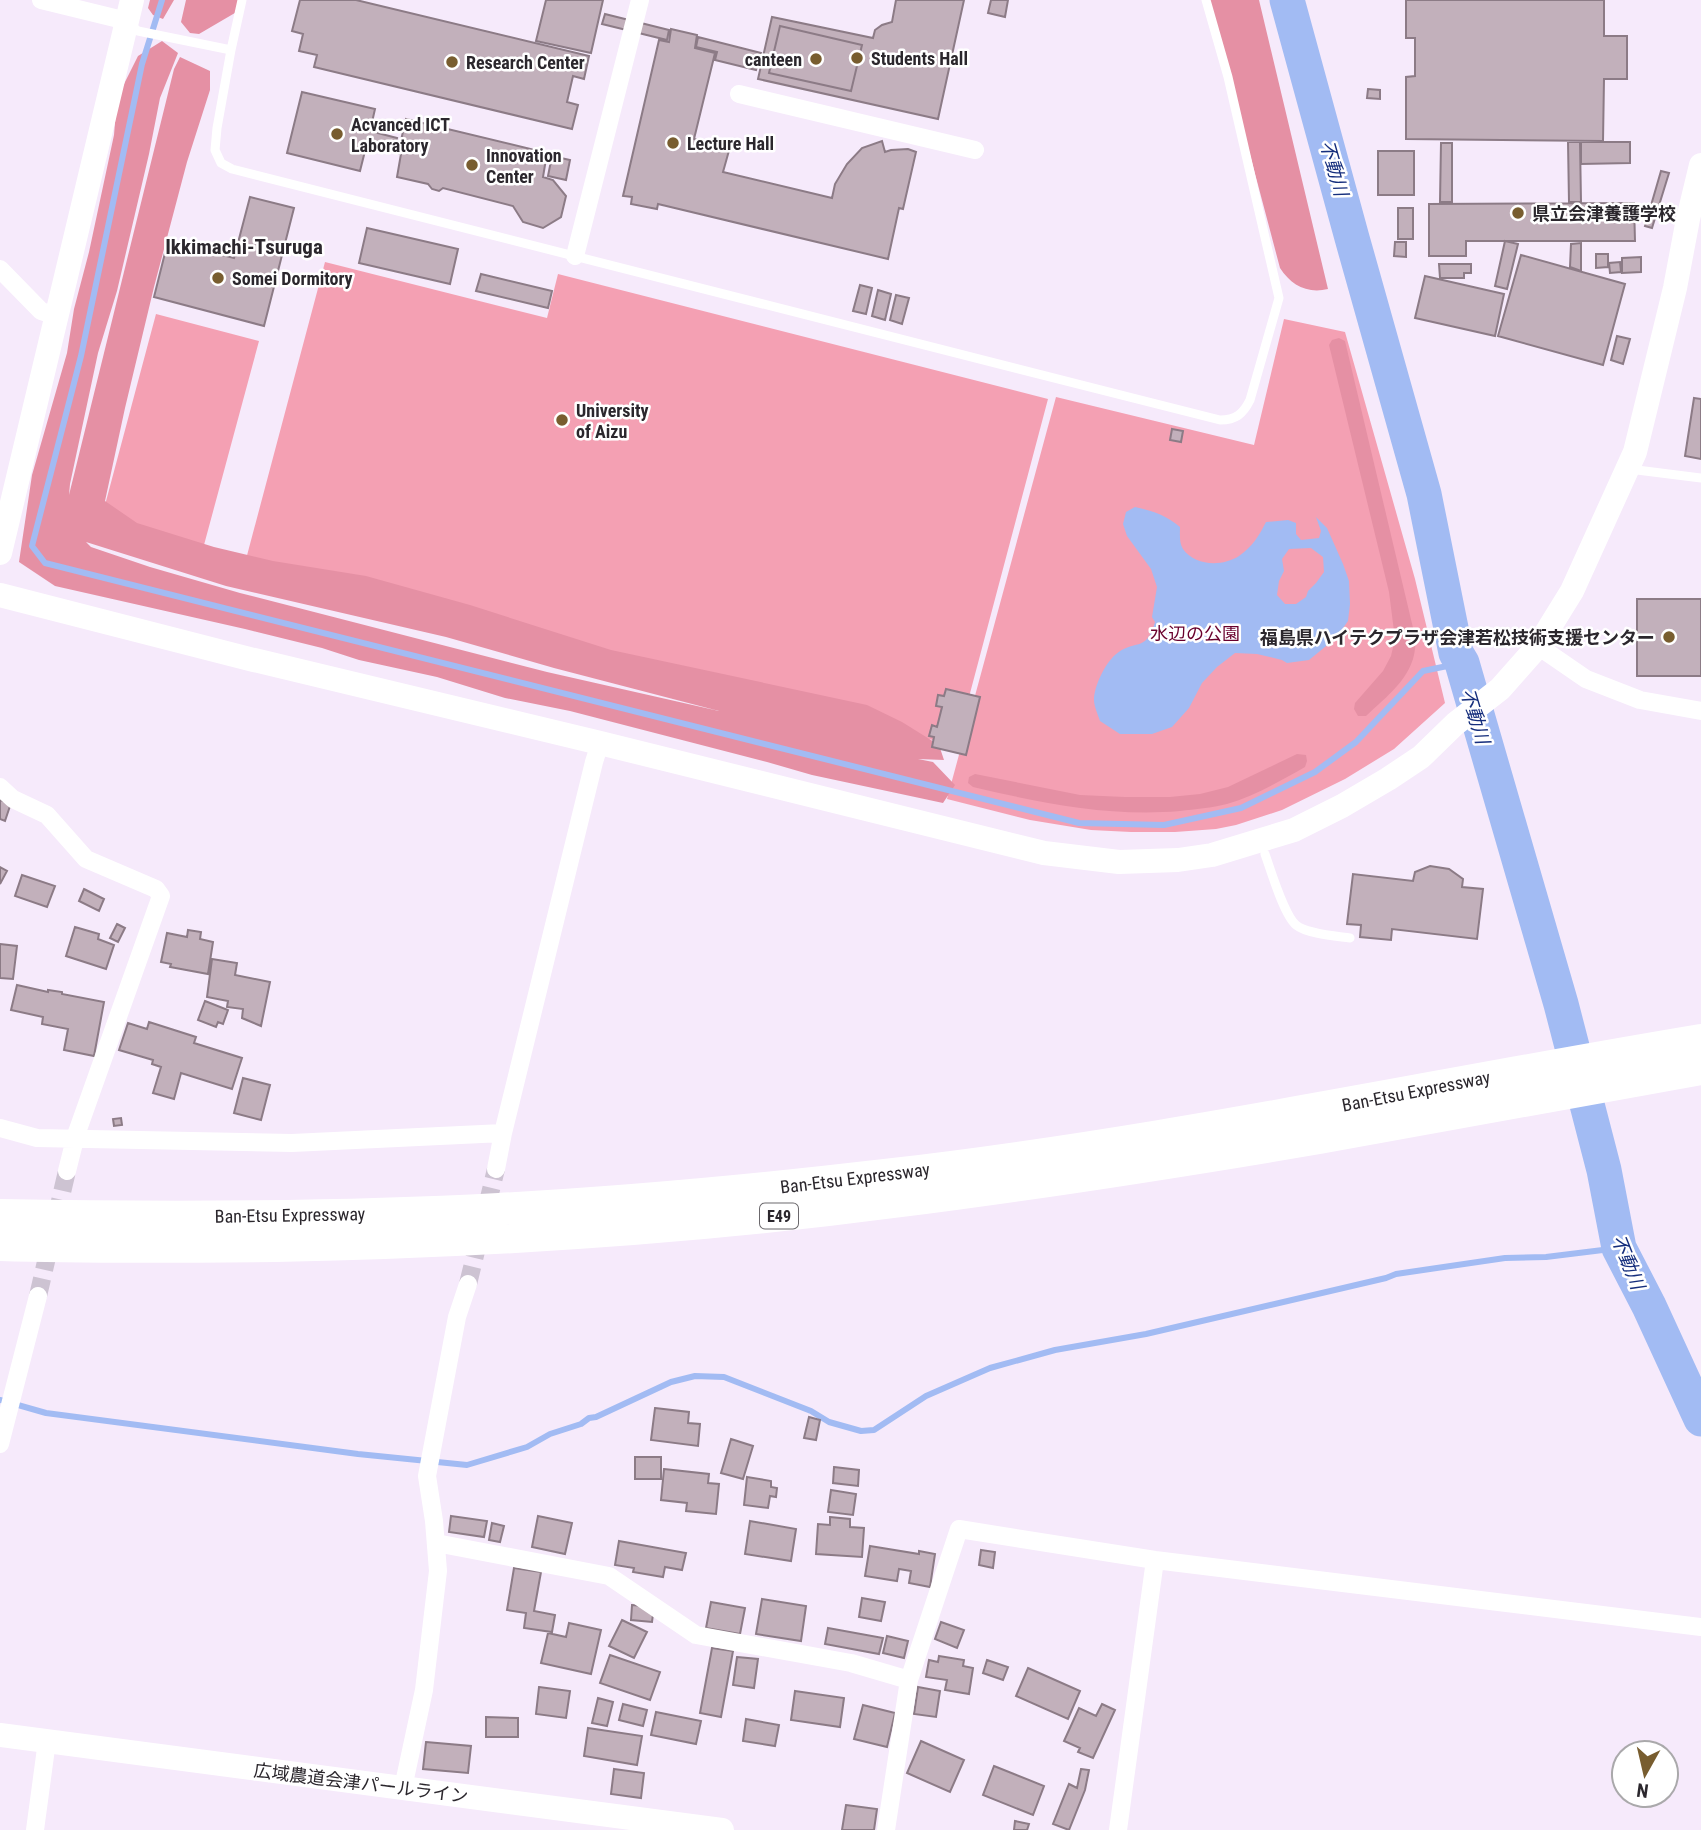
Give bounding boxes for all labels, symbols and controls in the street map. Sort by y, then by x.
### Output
place label: Students Hall [871,48,968,69]
place label: canteen [745,49,802,70]
marker: Students Hall [849,50,865,66]
marker: canteen [808,51,824,67]
place label: Research Center [466,52,585,73]
marker: Research Center [444,54,460,70]
place label: Acvanced ICT Laboratory [351,114,450,156]
marker: Acvanced ICT Laboratory [329,126,345,142]
place label: Lecture Hall [687,133,774,154]
marker: Lecture Hall [665,135,681,151]
water label: 不動川 [1315,137,1353,200]
place label: Innovation Center [486,145,562,187]
marker: Innovation Center [464,157,480,173]
place label: 県立会津養護学校 [1532,203,1676,224]
marker: 県立会津養護学校 [1510,205,1526,221]
district label: Ikkimachi-Tsuruga [165,235,323,259]
place label: Somei Dormitory [232,268,353,289]
marker: Somei Dormitory [210,270,226,286]
place label: University of Aizu [576,400,648,442]
marker: University of Aizu [554,412,570,428]
park label: 水辺の公園 [1150,623,1240,644]
place label: 福島県ハイテクプラザ会津若松技術支援センター [1260,627,1655,648]
marker: 福島県ハイテクプラザ会津若松技術支援センター [1661,629,1677,645]
water label: 不動川 [1456,685,1495,749]
street label: Ban-Etsu Expressway [1340,1066,1492,1116]
street label: Ban-Etsu Expressway [779,1158,931,1198]
street label: Ban-Etsu Expressway [215,1203,366,1227]
road number: E49 [760,1204,798,1228]
water label: 不動川 [1607,1231,1650,1295]
north arrow [1610,1739,1680,1809]
street label: 広域農道会津パールライン [253,1759,469,1807]
text: N [1635,1778,1650,1803]

